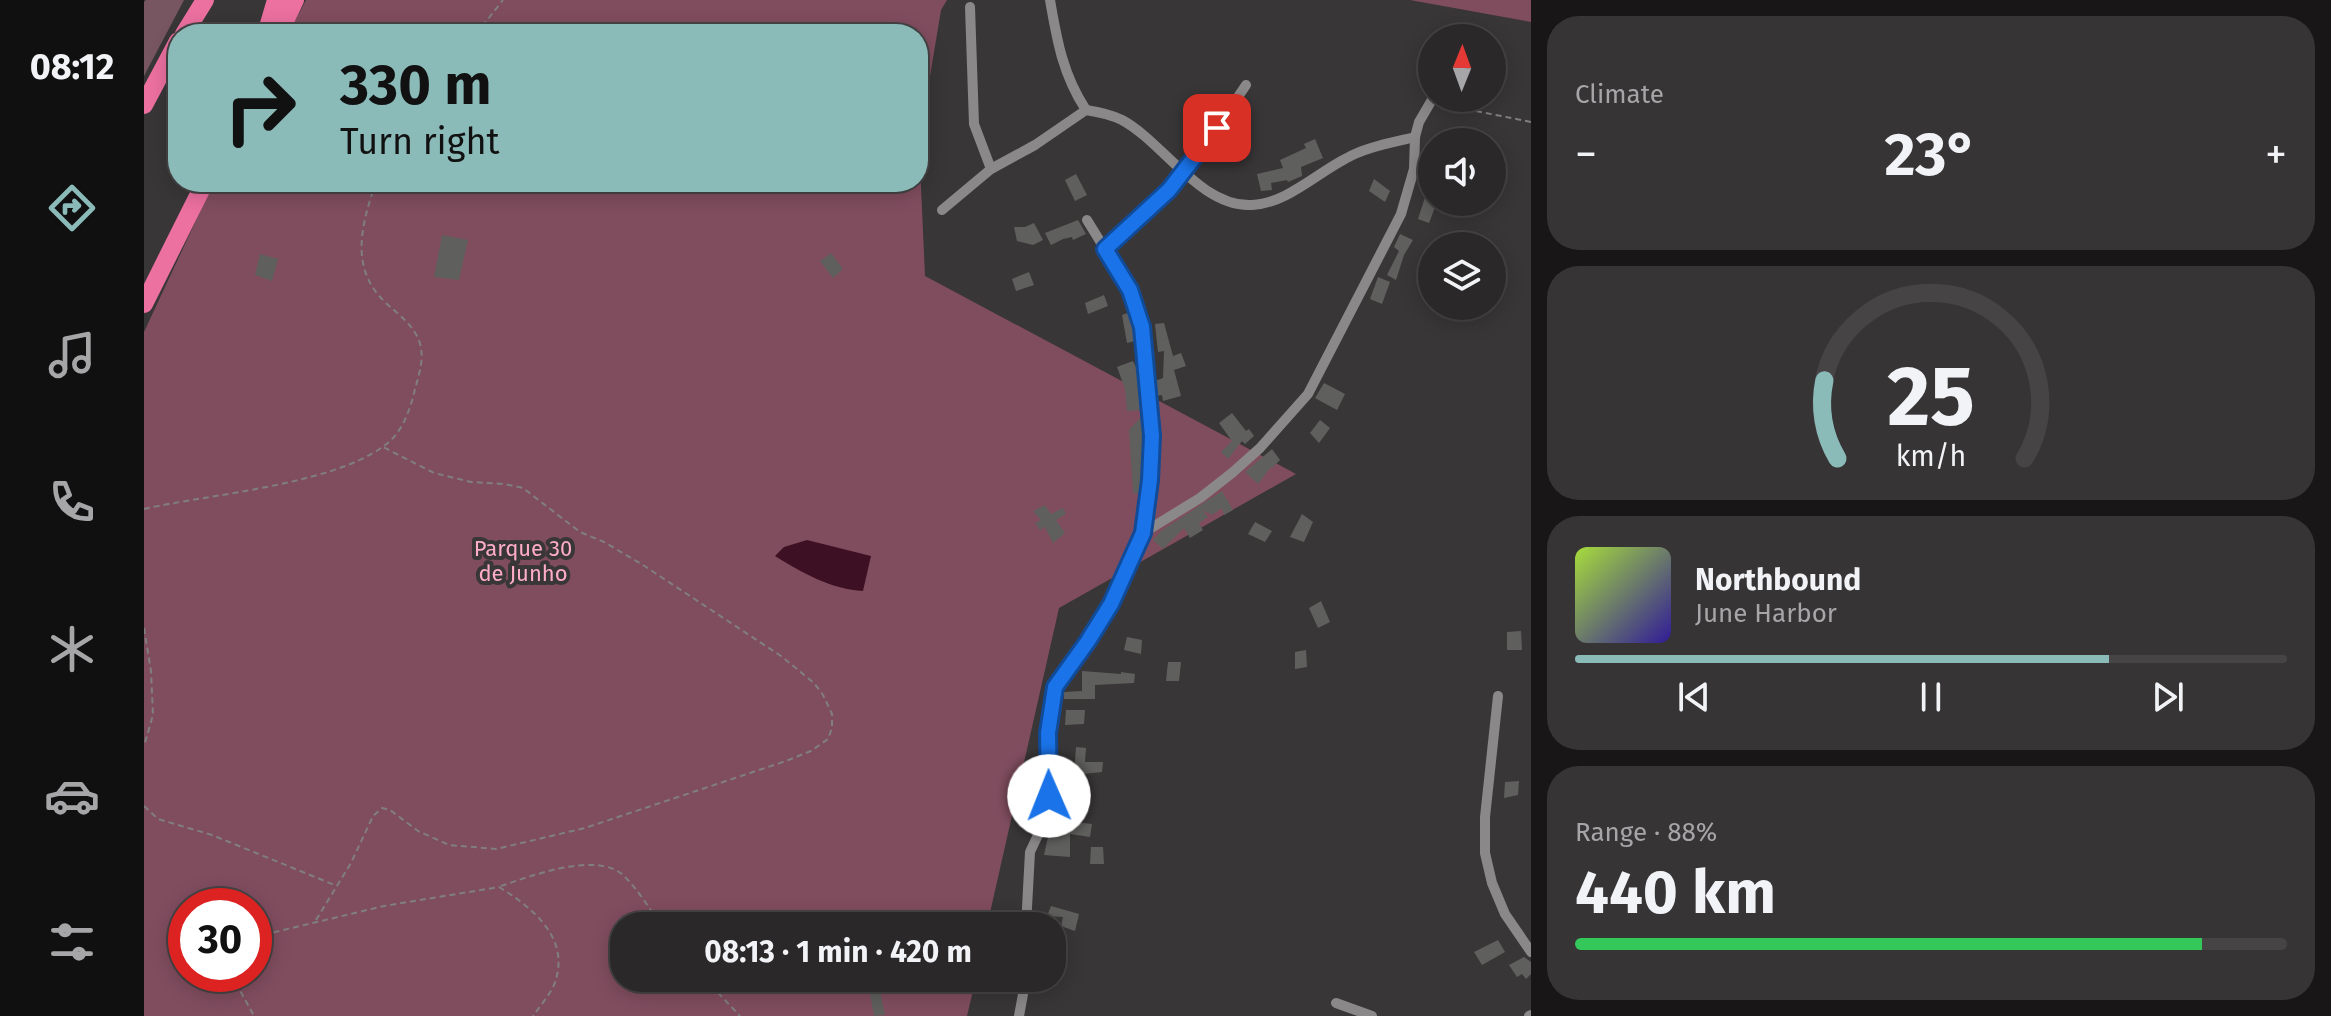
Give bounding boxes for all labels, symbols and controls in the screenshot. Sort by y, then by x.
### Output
north arrow [1418,24,1506,112]
map controls [1418,24,1506,320]
text: 08:12 [30,45,114,89]
text: 330 m [340,52,492,119]
icon: right [208,56,312,160]
text: Climate [1575,79,1664,110]
pin [1183,94,1251,162]
icon: arrive [1195,106,1239,150]
text: 23° [1884,119,1978,191]
text: Turn right [340,120,500,164]
button: sound [1418,128,1506,216]
text: − [1575,128,1597,181]
text: + [2265,128,2287,181]
icon: directions [44,180,100,236]
button: layers [1418,232,1506,320]
icon: music [44,327,100,383]
text: 25 [1887,347,1975,447]
text: km/h [1896,439,1966,474]
icon: phone [44,474,100,530]
park label: Parque 30 de Junho [474,535,572,587]
text: Northbound [1695,562,1861,598]
text: June Harbor [1695,598,1837,629]
icon: climate [44,621,100,677]
icon: previous [1672,675,1716,719]
icon: pause [1909,675,1953,719]
icon: next [2146,675,2190,719]
position arrow [1007,754,1091,838]
icon: car [44,768,100,824]
text: Range · 88% [1575,817,1717,848]
text: 440 km [1575,857,1776,929]
speed limit sign: 30 [168,888,272,992]
icon: filters [44,914,100,970]
text: 08:13 · 1 min · 420 m [704,934,972,970]

